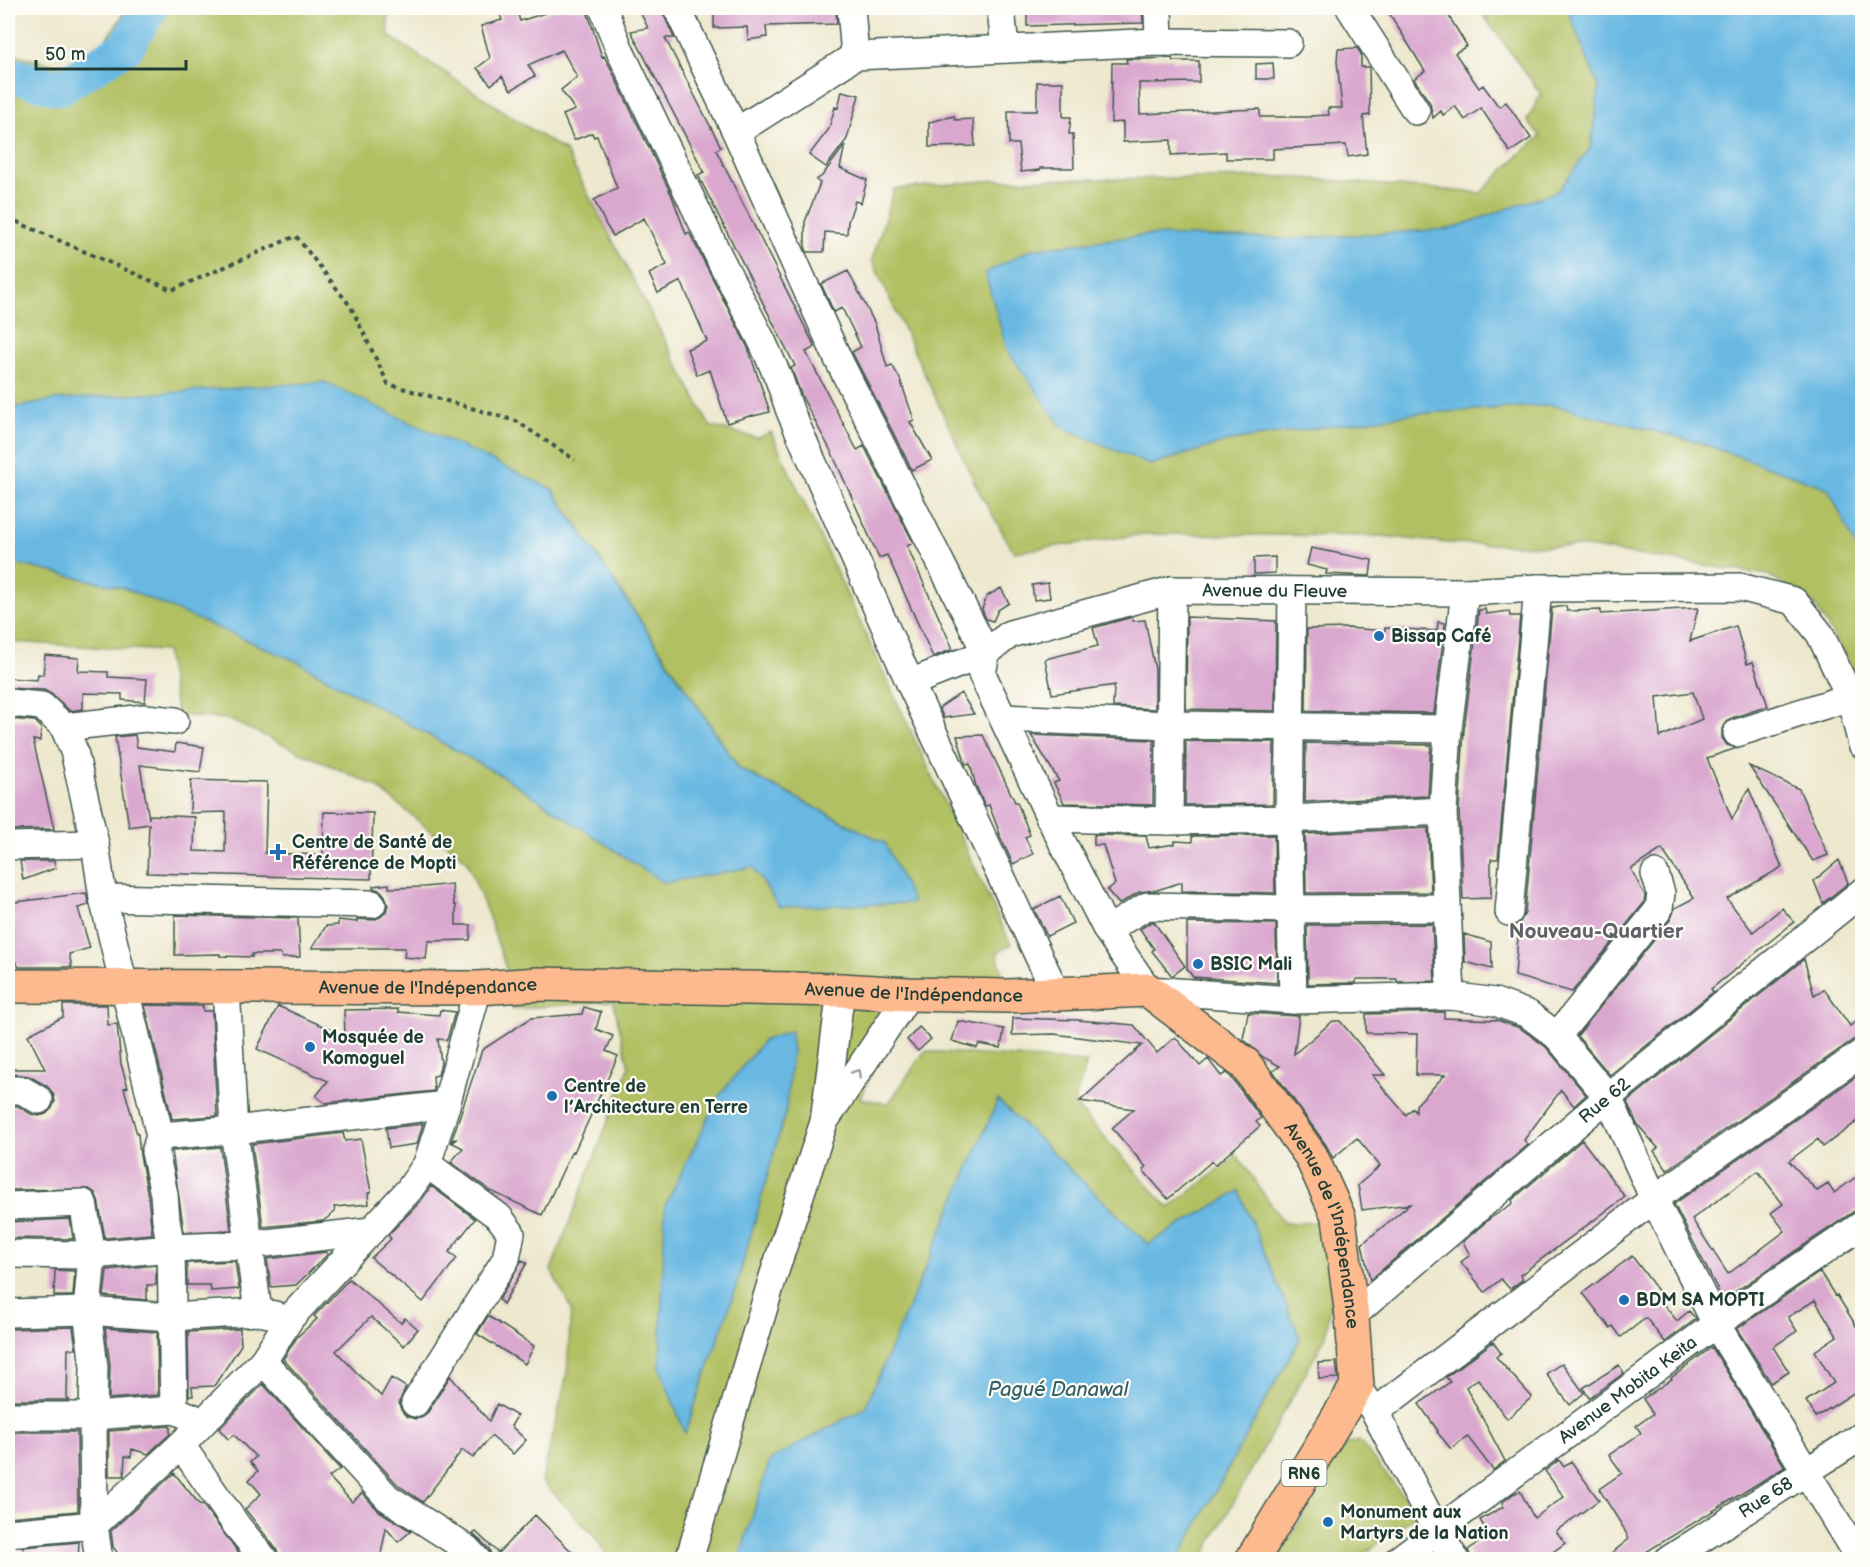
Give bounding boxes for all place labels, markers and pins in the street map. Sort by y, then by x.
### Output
place label: Bissap Café [1391,626,1492,647]
marker: Bissap Café [1372,629,1386,643]
place label: Centre de Santé de Référence de Mopti [292,832,456,874]
marker: Centre de Santé de Référence de Mopti [269,843,287,861]
place label: BSIC Mali [1210,954,1292,975]
marker: BSIC Mali [1191,957,1205,971]
place label: Mosquée de Komoguel [322,1027,424,1069]
marker: Mosquée de Komoguel [303,1040,317,1054]
place label: Centre de l’Architecture en Terre [564,1076,748,1118]
marker: Centre de l’Architecture en Terre [545,1089,559,1103]
place label: BDM SA MOPTI [1636,1290,1765,1311]
marker: BDM SA MOPTI [1617,1293,1631,1307]
place label: Monument aux Martyrs de la Nation [1340,1502,1508,1544]
marker: Monument aux Martyrs de la Nation [1321,1515,1335,1529]

